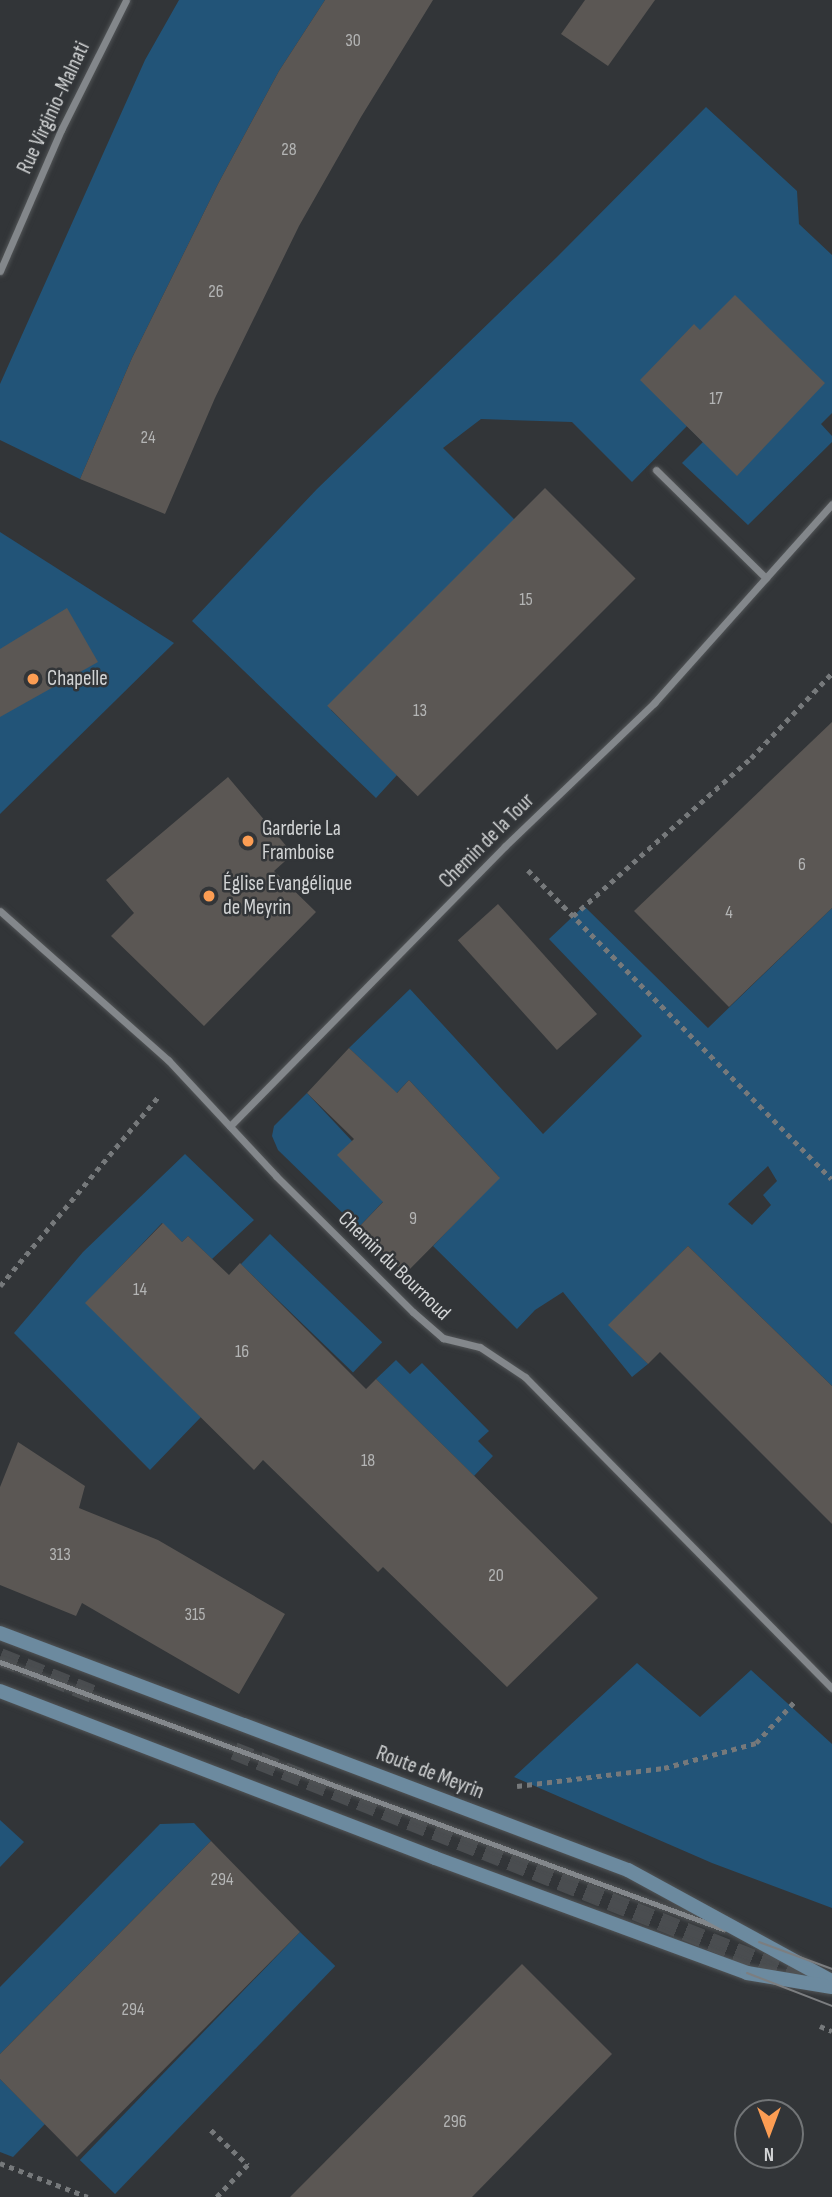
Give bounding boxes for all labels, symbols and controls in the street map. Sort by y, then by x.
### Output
house number: 30 [345,30,361,52]
street label: Rue Virginio-Malnati [12,38,96,178]
house number: 28 [281,139,297,161]
house number: 26 [208,281,224,303]
house number: 17 [709,388,723,410]
house number: 24 [141,427,155,449]
house number: 15 [519,589,533,611]
place label: Chapelle [47,666,108,692]
marker: Chapelle [25,671,41,687]
house number: 13 [413,700,427,722]
street label: Chemin de la Tour [434,788,540,894]
place label: Garderie La Framboise [262,816,341,866]
marker: Garderie La Framboise [240,833,256,849]
house number: 6 [798,854,806,876]
place label: Église Evangélique de Meyrin [223,871,352,921]
marker: Église Evangélique de Meyrin [201,888,217,904]
house number: 4 [725,902,733,924]
street label: Chemin du Bournoud [333,1206,455,1326]
house number: 9 [409,1208,417,1230]
house number: 14 [133,1279,147,1301]
house number: 16 [235,1341,249,1363]
house number: 18 [361,1450,375,1472]
house number: 313 [49,1544,71,1566]
house number: 20 [488,1565,504,1587]
house number: 315 [184,1604,206,1626]
street label: Route de Meyrin [373,1741,487,1805]
house number: 294 [211,1869,233,1891]
house number: 294 [122,1999,144,2021]
north arrow [734,2099,804,2169]
house number: 296 [443,2111,467,2133]
text: N [764,2142,774,2165]

